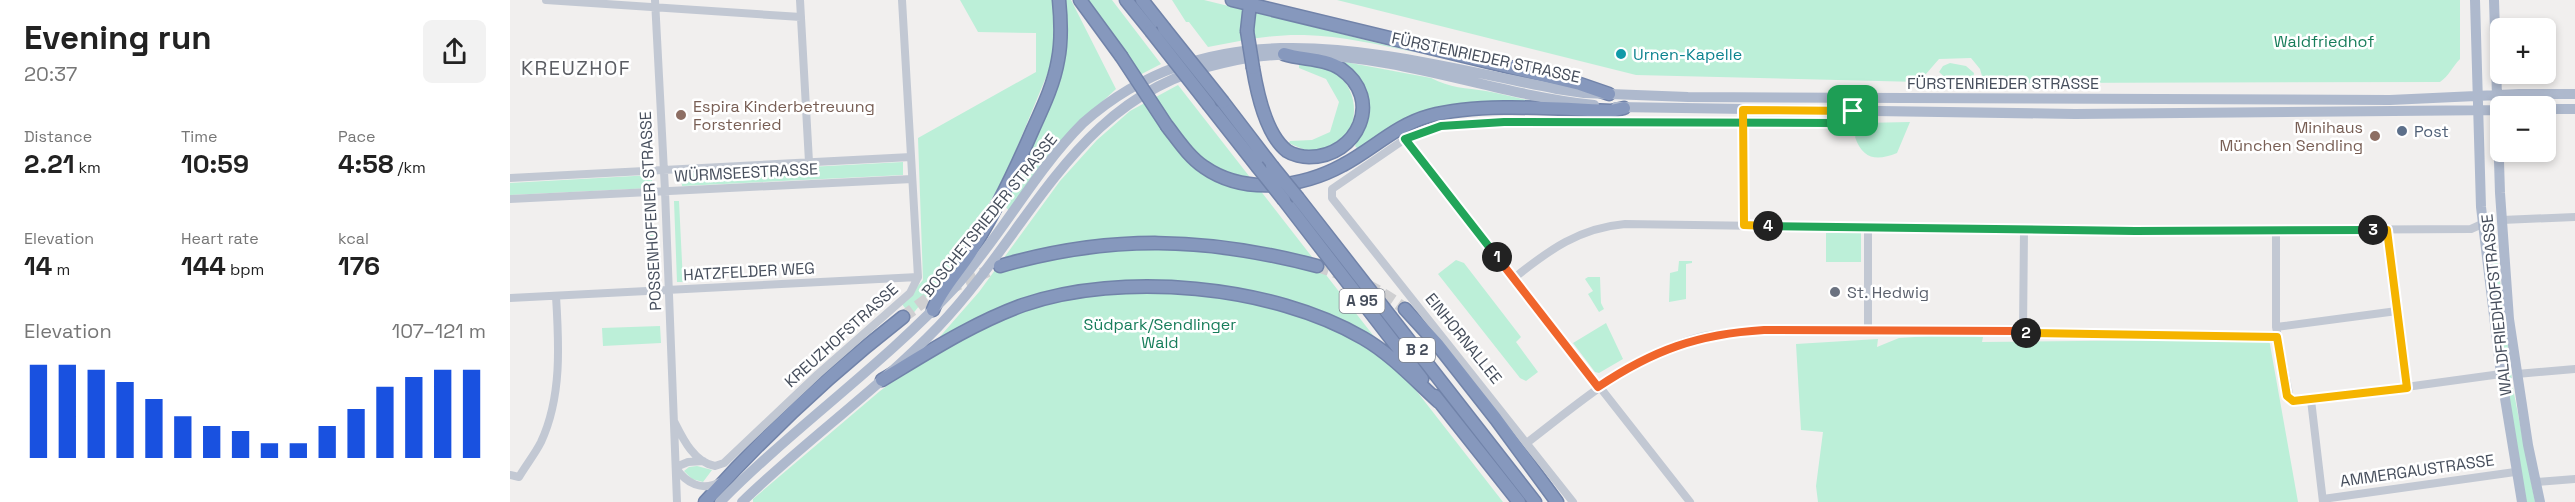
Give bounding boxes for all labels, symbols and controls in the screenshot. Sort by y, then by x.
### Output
text: Evening run [24,17,212,59]
map controls [2490,18,2556,162]
button: + [2490,18,2556,84]
button: share [423,20,486,83]
street label: FÜRSTENRIEDER STRASSE [1390,27,1582,88]
park label: Waldfriedhof [2274,31,2374,52]
place label: Urnen-Kapelle [1633,44,1742,65]
marker: Urnen-Kapelle [1614,47,1628,61]
district label: KREUZHOF [521,55,631,81]
text: 20:37 [24,61,77,87]
street label: FÜRSTENRIEDER STRASSE [1907,73,2099,94]
pin [1827,85,1878,136]
icon: arrive [1836,94,1869,127]
place label: Espira Kinderbetreuung Forstenried [693,96,875,135]
button: − [2490,96,2556,162]
marker: Espira Kinderbetreuung Forstenried [674,108,688,122]
street label: POSSENHOFENER STRASSE [635,111,666,311]
place label: Minihaus München Sendling [2219,117,2363,156]
place label: Post [2414,121,2449,142]
marker: Post [2395,124,2409,138]
text: Distance [24,126,92,147]
text: Time [181,126,217,147]
text: Pace [338,126,375,147]
street label: BOSCHETSRIEDER STRASSE [917,129,1062,301]
marker: Minihaus München Sendling [2368,129,2382,143]
text: 2.21 [24,147,74,181]
text: 10:59 [181,147,249,181]
text: 4:58 [338,147,393,181]
text: km [74,157,101,178]
text: /km [393,157,426,178]
street label: WÜRMSEESTRASSE [674,158,818,187]
pin: 4 [1753,211,1783,241]
street label: WALDFRIEDHOFSTRASSE [2477,213,2516,397]
text: 4 [1763,215,1773,236]
pin: 3 [2358,215,2388,245]
text: 3 [2368,219,2378,240]
text: Elevation [24,228,94,249]
text: Heart rate [181,228,259,249]
text: kcal [338,228,369,249]
pin: 1 [1482,242,1512,272]
text: 1 [1493,246,1501,267]
text: 14 [24,249,52,283]
text: 144 [181,249,226,283]
text: 176 [338,249,380,283]
street label: HATZFELDER WEG [683,258,815,285]
text: m [52,259,70,280]
text: bpm [226,259,264,280]
street label: KREUZHOFSTRASSE [780,279,903,392]
place label: St. Hedwig [1847,282,1929,303]
marker: St. Hedwig [1828,285,1842,299]
road number: A 95 [1340,289,1384,313]
street label: EINHORNALLEE [1421,289,1507,388]
park label: Südpark/Sendlinger Wald [1084,314,1236,353]
text: Elevation [24,318,112,344]
text: 107–121 m [392,318,486,344]
pin: 2 [2011,318,2041,348]
text: 2 [2021,322,2031,343]
road number: B 2 [1399,338,1435,362]
street label: AMMERGAUSTRASSE [2339,449,2495,492]

